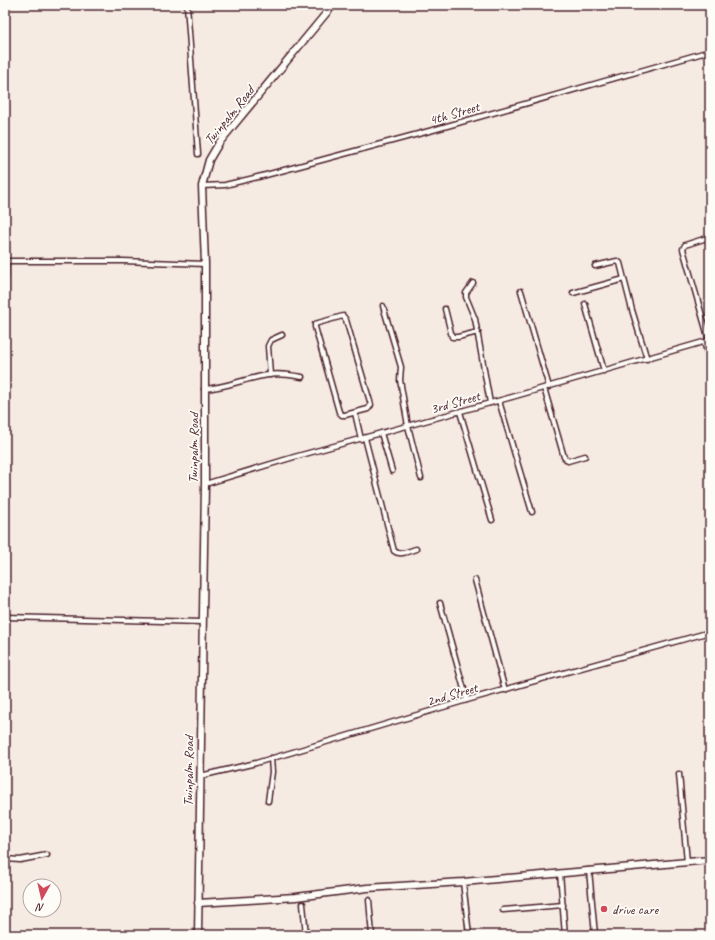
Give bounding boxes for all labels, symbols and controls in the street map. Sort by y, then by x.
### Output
street label: Twinpalm Road [201,81,260,148]
street label: 4th Street [427,98,482,129]
street label: 3rd Street [429,387,483,418]
street label: Twinpalm Road [185,410,202,483]
street label: 2nd Street [425,679,481,710]
street label: Twinpalm Road [180,733,197,806]
north arrow [22,878,62,918]
text: N [34,900,45,915]
place label: drive care [612,901,659,918]
marker: drive care [599,904,609,914]

